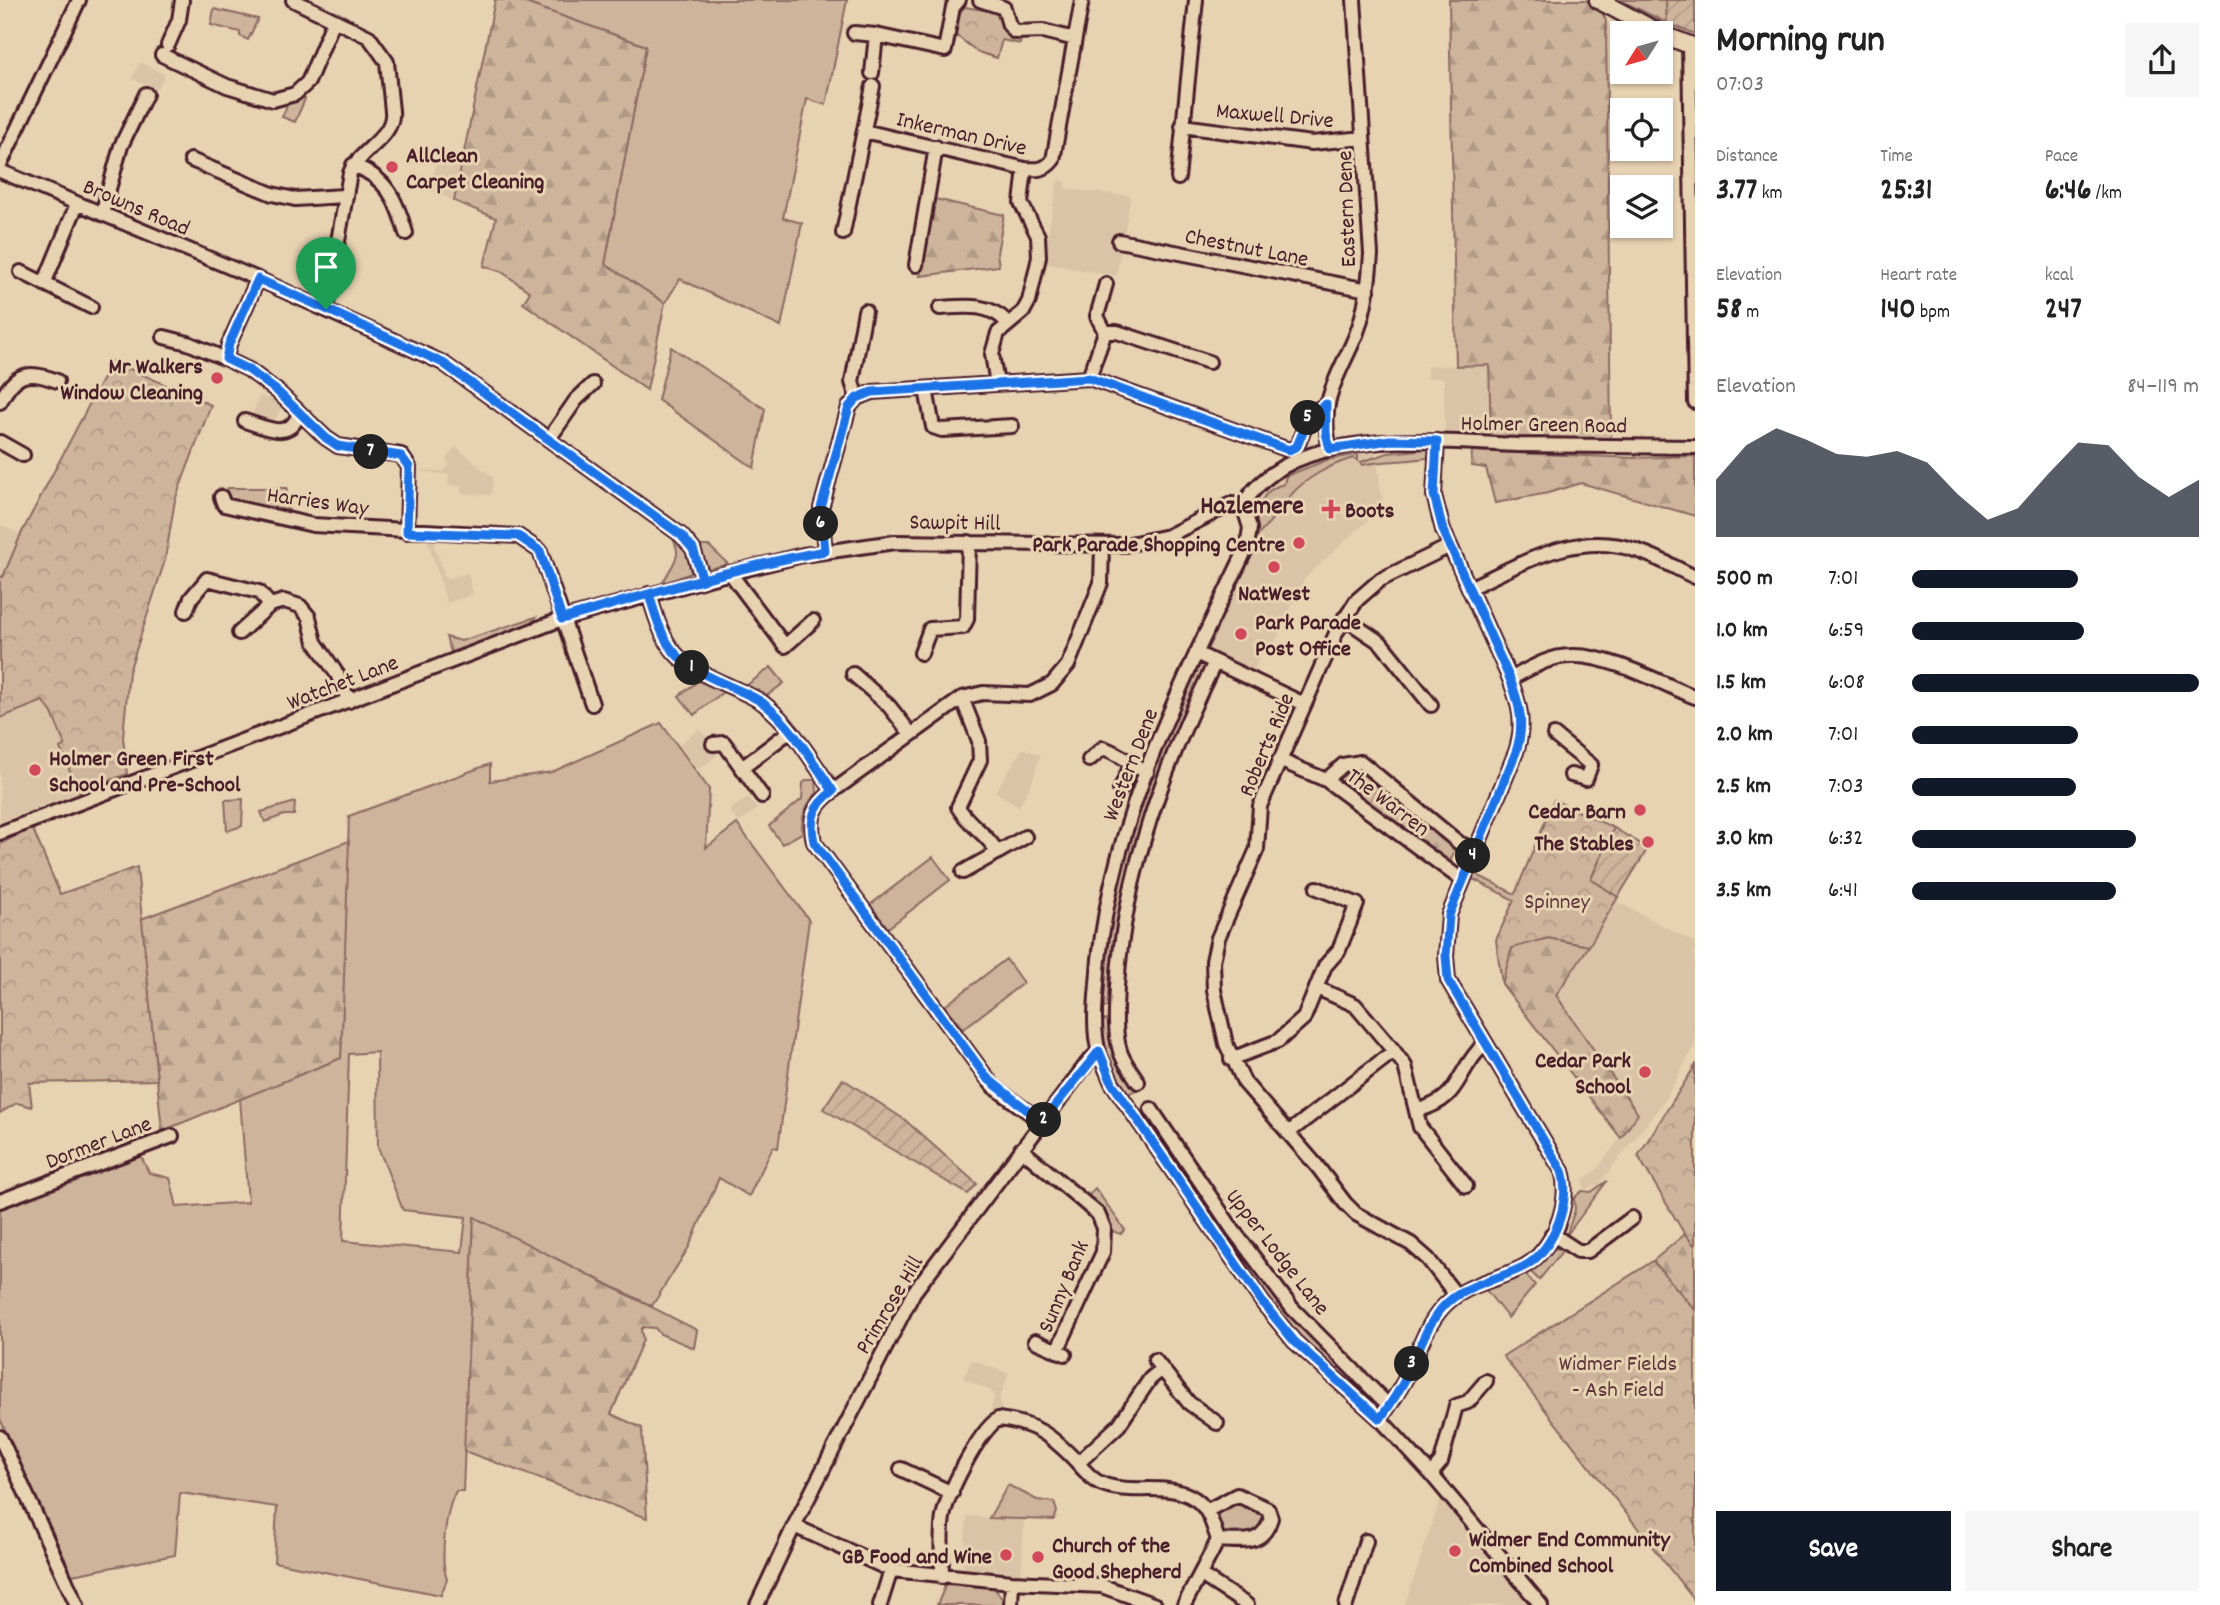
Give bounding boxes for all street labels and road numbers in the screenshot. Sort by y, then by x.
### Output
street label: Maxwell Drive [1214,96,1335,139]
street label: Inkerman Drive [893,104,1030,166]
street label: Eastern Dene [1330,150,1367,268]
street label: Browns Road [77,172,194,247]
street label: Chestnut Lane [1182,221,1311,278]
street label: Holmer Green Road [1460,409,1627,444]
street label: Harries Way [265,480,371,527]
street label: Sawpit Hill [909,507,1001,542]
street label: Watchet Lane [283,648,404,721]
street label: Roberts Ride [1232,688,1305,802]
street label: Western Dene [1096,704,1169,827]
street label: The Warren [1338,761,1436,846]
street label: Dormer Lane [41,1109,157,1180]
street label: Upper Lodge Lane [1216,1183,1336,1324]
street label: Sunny Bank [1031,1236,1099,1339]
street label: Primrose Hill [849,1250,934,1361]

